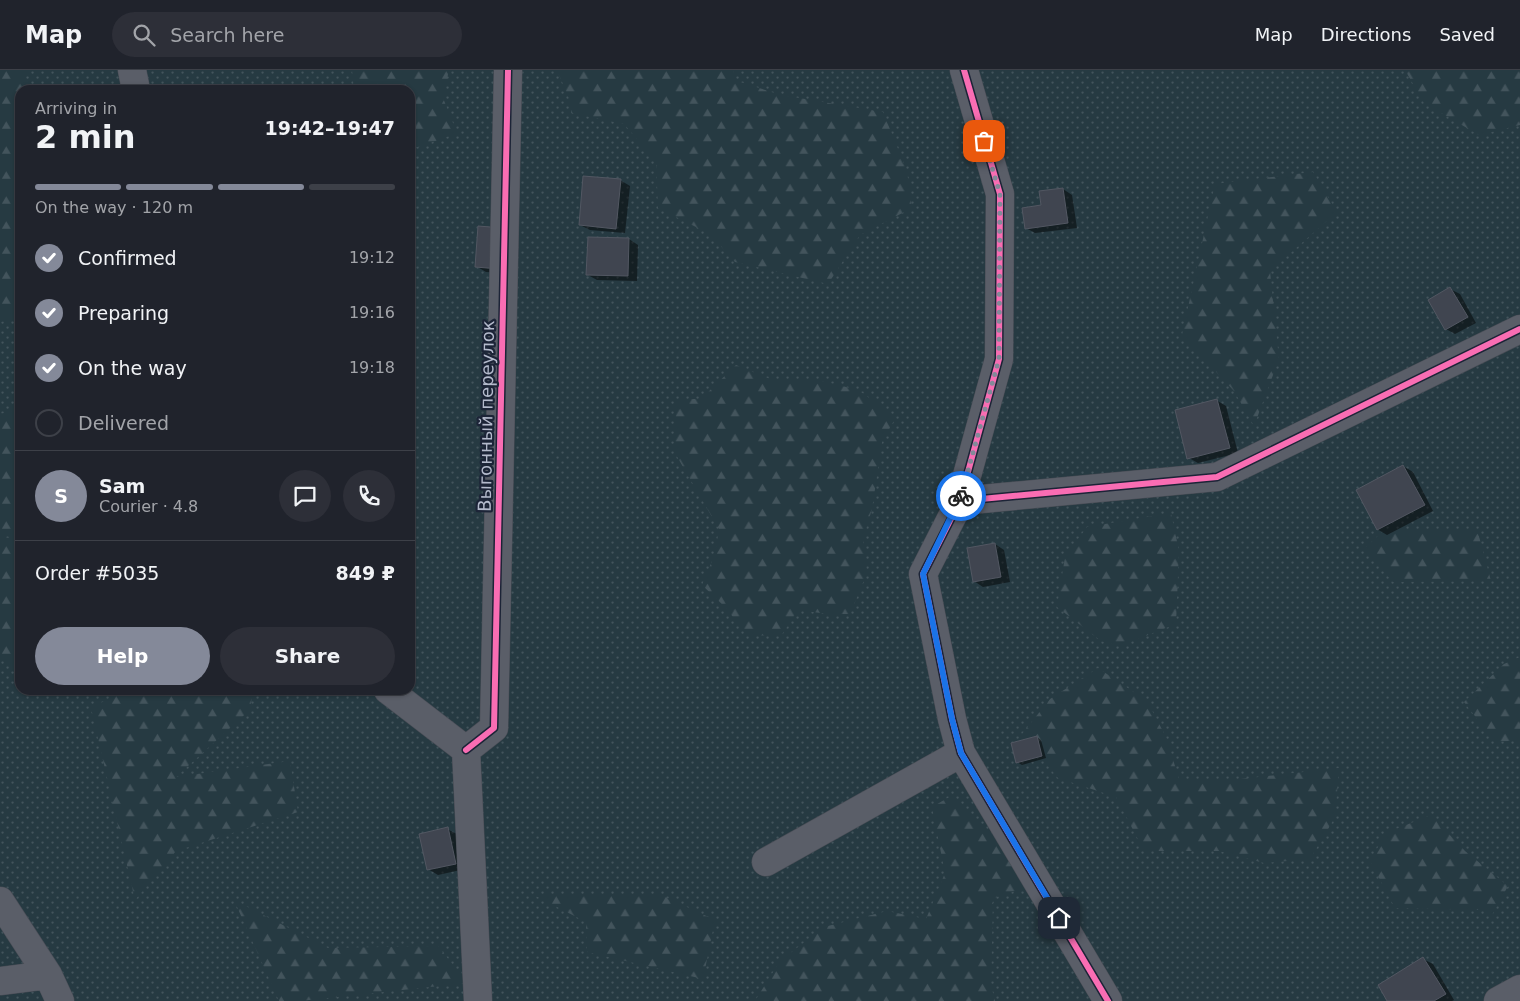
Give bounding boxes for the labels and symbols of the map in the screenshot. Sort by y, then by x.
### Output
pin [963,120,1005,162]
street label: Выгонный переулок [474,320,498,512]
courier [936,471,986,521]
pin [1038,897,1080,939]

